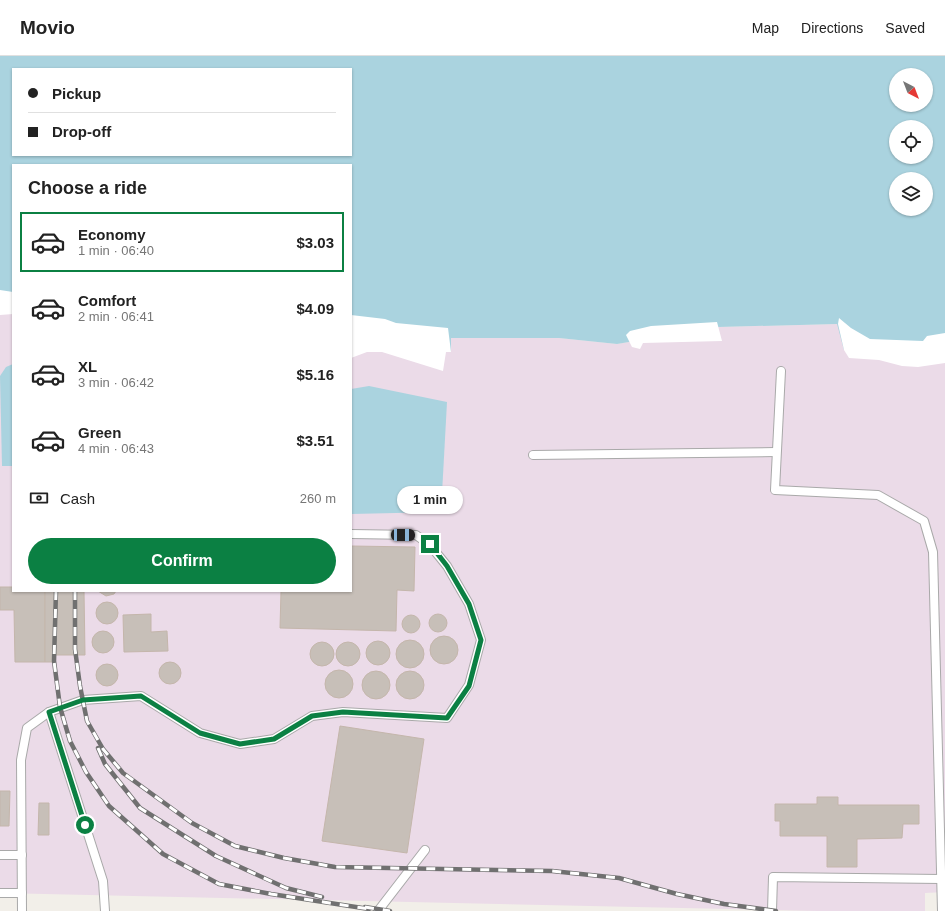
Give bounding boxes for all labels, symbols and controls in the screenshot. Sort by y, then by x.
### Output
text: Movio [20,17,75,38]
text: Map [752,20,779,36]
text: Directions [801,20,863,36]
text: Saved [885,20,925,36]
north arrow [889,68,933,112]
map controls [889,68,933,216]
text: Pickup [52,85,101,102]
button: locate [889,120,933,164]
text: Drop-off [52,123,111,140]
button: layers [889,172,933,216]
text: Choose a ride [28,178,147,198]
icon: car [30,224,66,260]
text: Economy [78,226,146,243]
text: $3.03 [296,234,334,251]
text: 1 min · 06:40 [78,243,154,258]
icon: car [30,290,66,326]
text: Comfort [78,292,136,309]
text: $4.09 [296,300,334,317]
text: 2 min · 06:41 [78,309,154,324]
icon: car [30,356,66,392]
text: XL [78,358,97,375]
text: $5.16 [296,366,334,383]
text: 3 min · 06:42 [78,375,154,390]
icon: car [30,422,66,458]
text: Green [78,424,121,441]
text: $3.51 [296,432,334,449]
text: 4 min · 06:43 [78,441,154,456]
callout: 1 min [397,486,463,514]
icon: cash [28,487,50,509]
text: Cash [60,490,95,507]
text: 260 m [300,491,336,506]
text: 1 min [413,492,447,507]
car [391,529,415,541]
route end [421,535,439,553]
button: Confirm [28,538,336,584]
route start [76,816,94,834]

